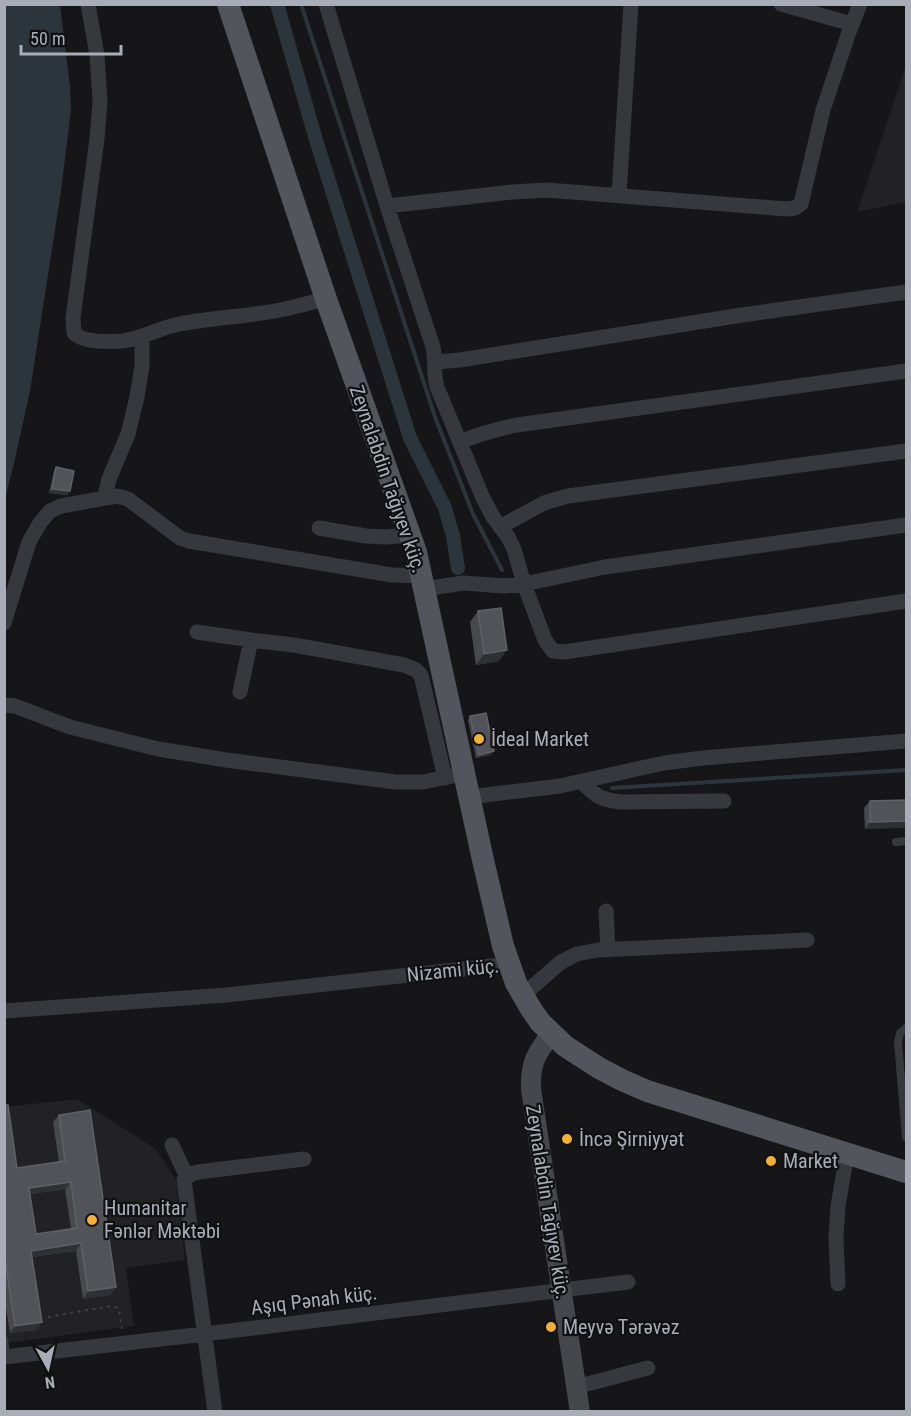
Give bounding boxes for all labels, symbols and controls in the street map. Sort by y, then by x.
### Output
scale bar [21,18,122,56]
text: 50 m [30,28,65,49]
street label: Zeynalabdin Tağıyev küç. [345,382,431,576]
place label: İdeal Market [491,727,589,751]
marker: İdeal Market [472,732,486,746]
street label: Nizami küç. [406,953,500,987]
street label: Zeynalabdin Tağıyev küç. [521,1103,575,1301]
place label: İncə Şirniyyət [579,1127,684,1151]
marker: İncə Şirniyyət [560,1132,574,1146]
place label: Market [783,1149,838,1173]
marker: Market [764,1154,778,1168]
place label: Humanitar Fənlər Məktəbi [104,1196,220,1243]
marker: Humanitar Fənlər Məktəbi [85,1213,99,1227]
street label: Aşıq Pənah küç. [249,1280,379,1320]
place label: Meyvə Tərəvəz [563,1315,679,1339]
marker: Meyvə Tərəvəz [544,1320,558,1334]
north arrow [18,1338,78,1398]
text: N [44,1372,56,1392]

